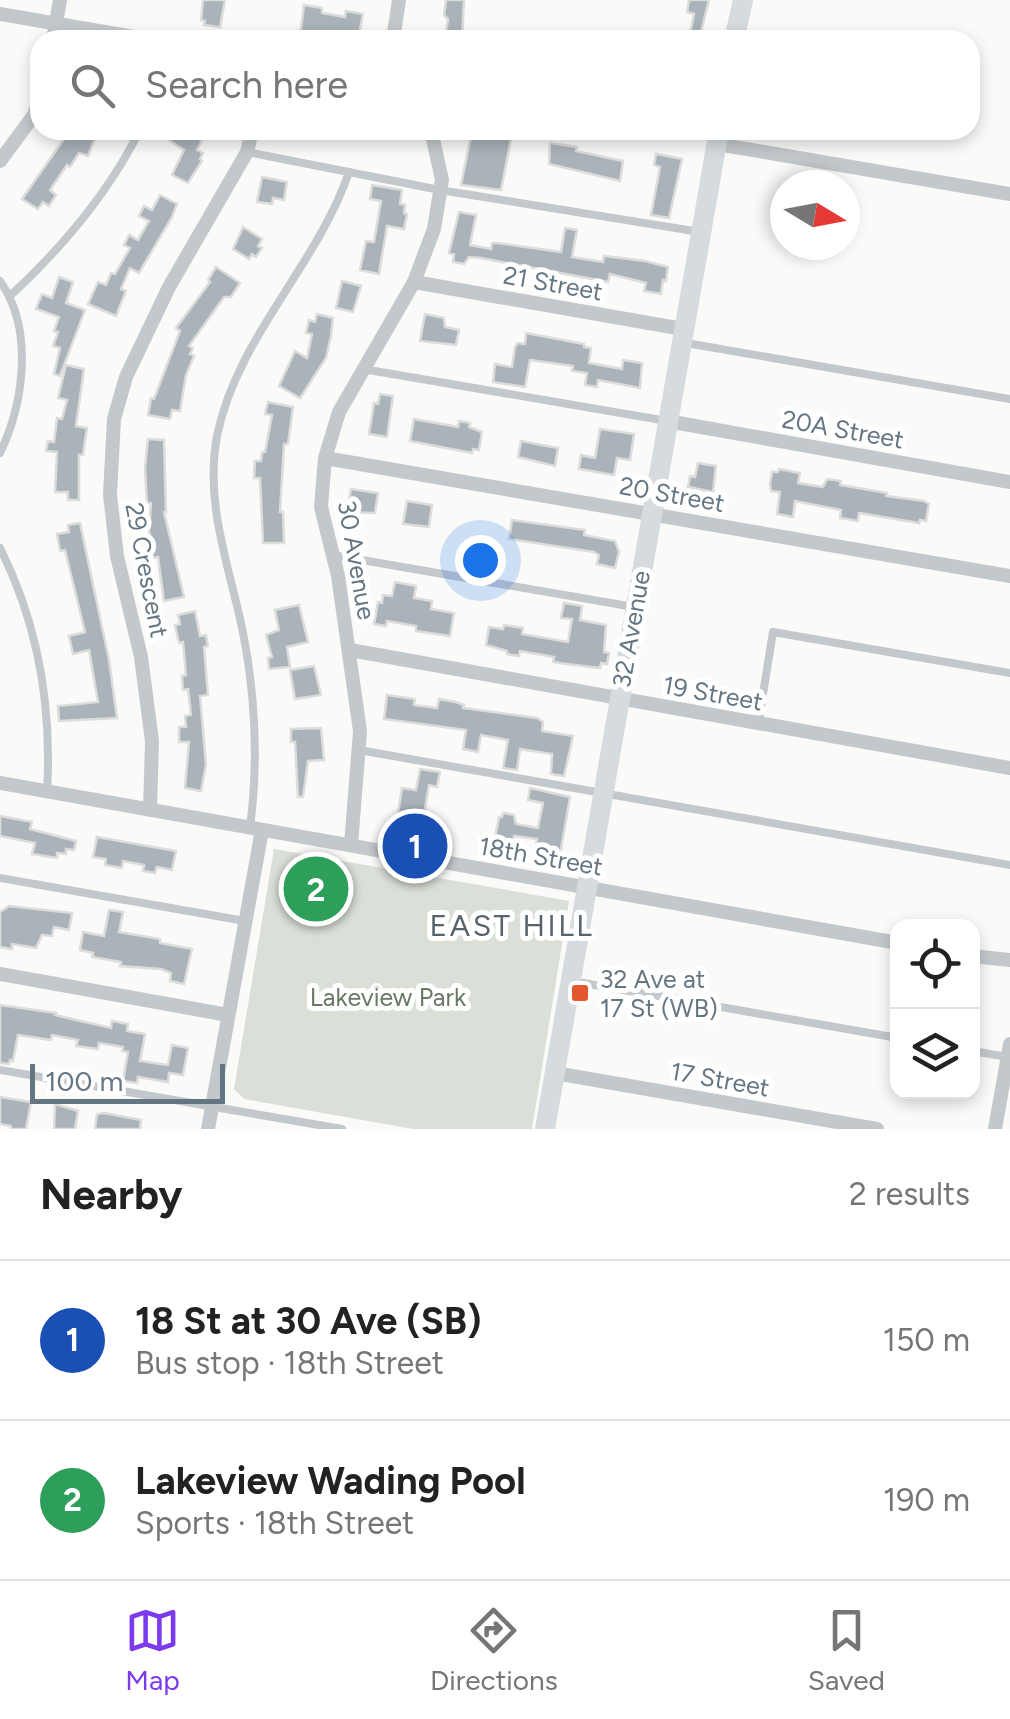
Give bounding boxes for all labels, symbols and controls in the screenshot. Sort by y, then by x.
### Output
search box [30,30,980,140]
icon: search [65,58,120,113]
text: Search here [145,62,348,108]
north arrow [770,170,860,260]
street label: 21 Street [501,260,605,306]
street label: 20A Street [780,404,906,454]
street label: 20 Street [617,470,727,518]
street label: 30 Avenue [332,498,382,622]
street label: 29 Crescent [119,500,175,640]
your location [455,535,506,586]
street label: 32 Avenue [606,568,656,690]
street label: 19 Street [661,669,765,717]
pin: 1 [382,808,448,884]
street label: 18th Street [477,830,605,882]
pin: 2 [284,852,348,926]
district label: EAST HILL [430,907,594,944]
map controls [890,919,980,1099]
button: locate [890,919,980,1009]
place label: 32 Ave at 17 St (WB) [600,964,718,1023]
park label: Lakeview Park [310,982,467,1012]
marker: 32 Ave at 17 St (WB) [569,982,591,1004]
button: layers [890,1009,980,1099]
street label: 17 Street [668,1056,772,1102]
scale bar [30,1059,225,1104]
text: 100 m [45,1064,123,1098]
text: Nearby [40,1169,182,1220]
text: 2 results [849,1175,970,1213]
text: 18 St at 30 Ave (SB) [135,1298,482,1344]
text: 1 [66,1321,79,1359]
text: 150 m [883,1321,970,1359]
text: Bus stop · 18th Street [135,1344,444,1382]
text: Lakeview Wading Pool [135,1458,526,1504]
text: 2 [63,1481,82,1519]
text: 190 m [883,1481,970,1519]
text: Sports · 18th Street [135,1504,414,1542]
tab: Map [125,1603,180,1697]
tab: Directions [430,1603,558,1697]
tab: Saved [808,1603,885,1697]

